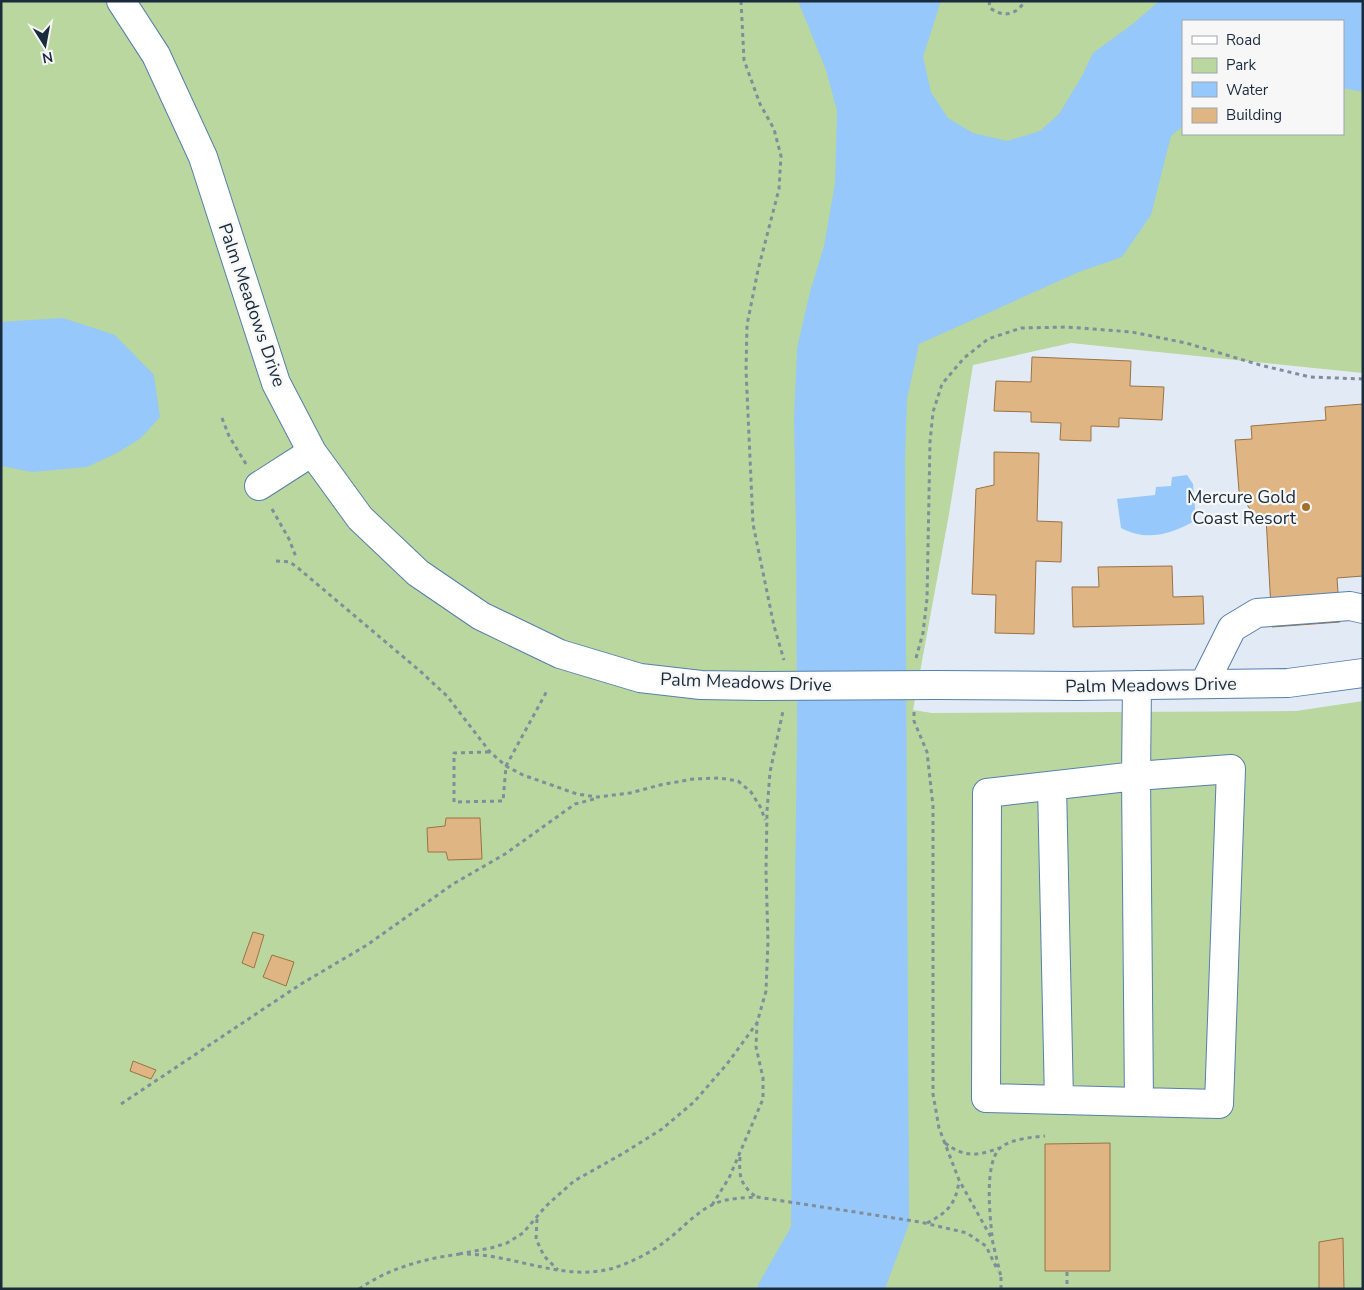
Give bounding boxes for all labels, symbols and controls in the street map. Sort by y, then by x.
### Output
north arrow [20,20,70,70]
legend [1182,20,1344,135]
text: Road [1226,30,1261,50]
text: N [40,47,54,68]
text: Park [1226,55,1256,75]
text: Water [1226,80,1269,100]
text: Building [1226,105,1282,125]
street label: Palm Meadows Drive [213,220,291,390]
place label: Mercure Gold Coast Resort [1187,485,1297,530]
marker: Mercure Gold Coast Resort [1300,501,1312,513]
street label: Palm Meadows Drive [660,667,832,697]
street label: Palm Meadows Drive [1065,672,1237,698]

